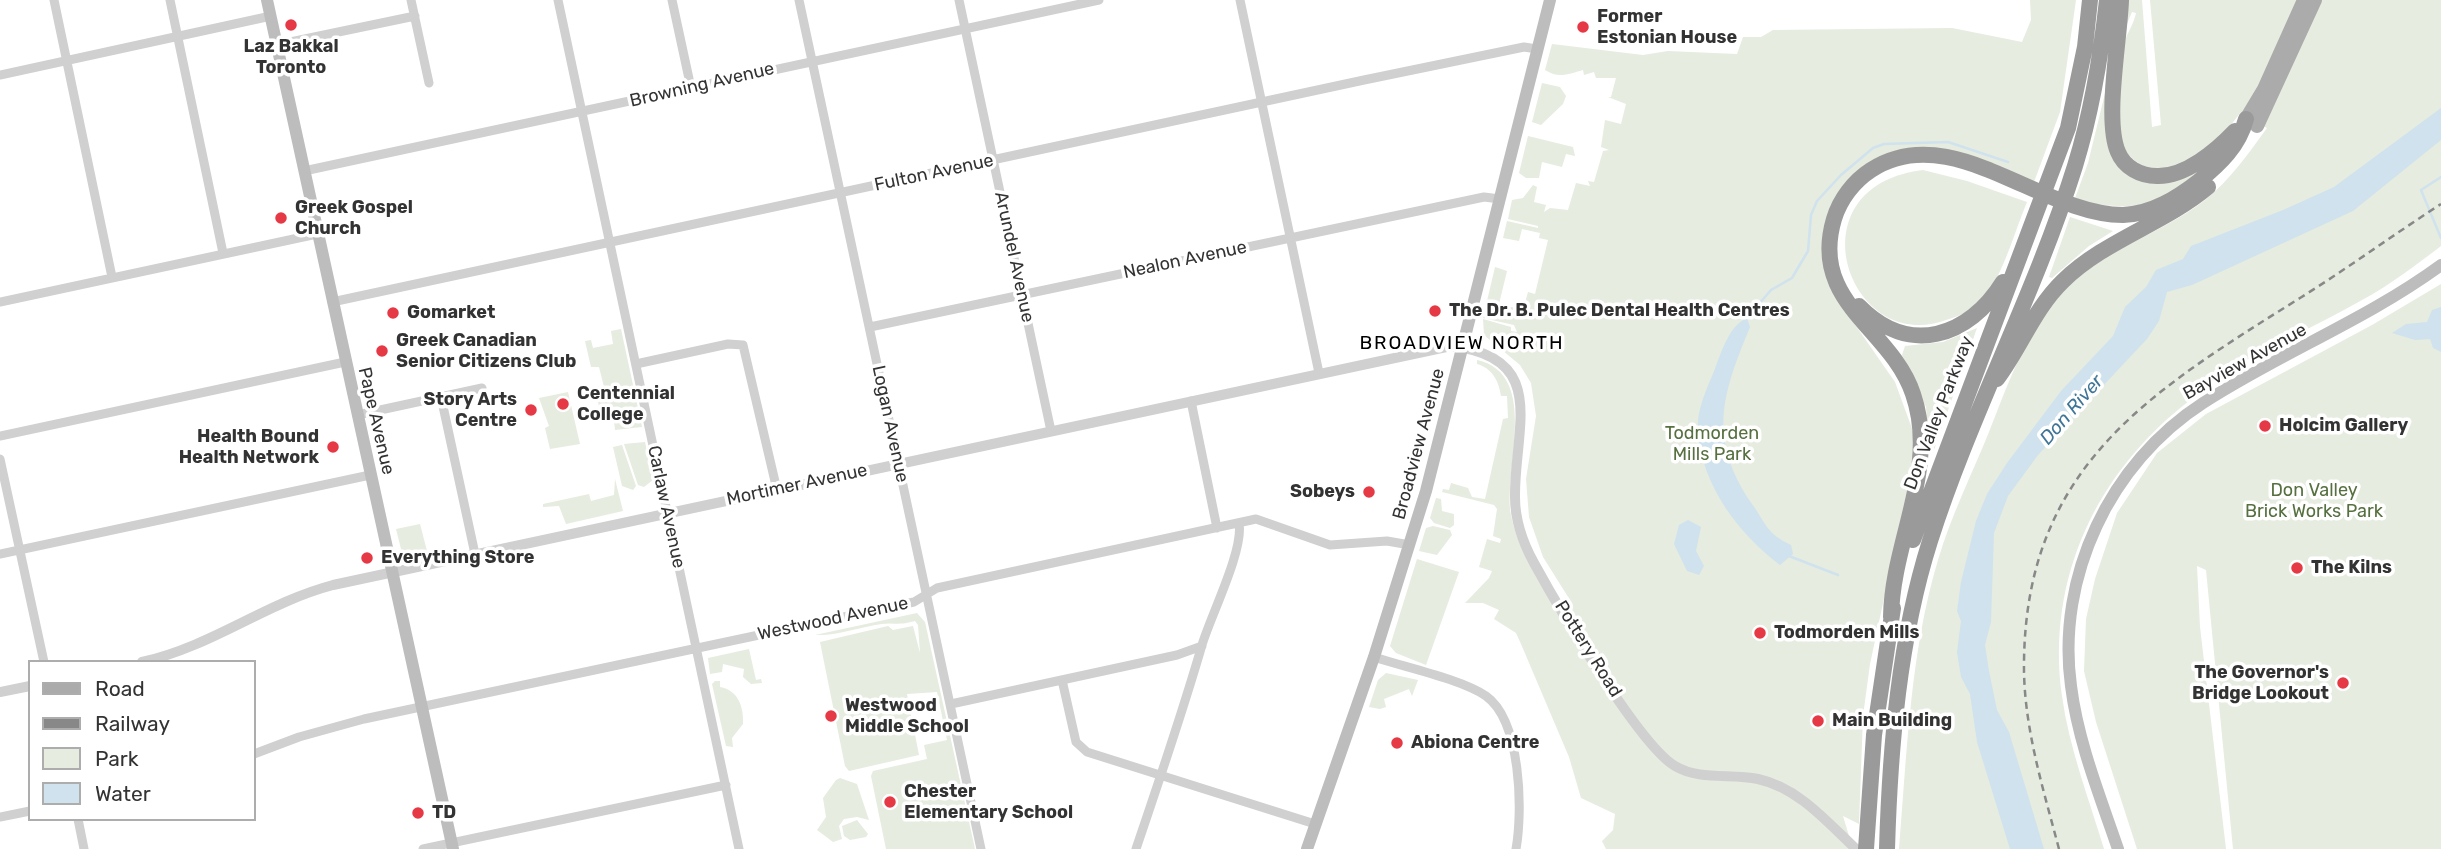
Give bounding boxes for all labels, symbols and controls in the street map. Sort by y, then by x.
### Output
place label: Former Estonian House [1597,6,1737,48]
marker: Laz Bakkal Toronto [283,17,299,33]
marker: Former Estonian House [1575,19,1591,35]
place label: Laz Bakkal Toronto [243,36,339,78]
street label: Browning Avenue [628,58,776,112]
street label: Fulton Avenue [872,150,996,196]
street label: Arundel Avenue [990,190,1038,324]
place label: Greek Gospel Church [295,197,413,240]
marker: Greek Gospel Church [273,210,289,226]
street label: Nealon Avenue [1121,236,1249,284]
place label: The Dr. B. Pulec Dental Health Centres [1449,300,1790,322]
place label: Gomarket [407,302,495,324]
marker: The Dr. B. Pulec Dental Health Centres [1427,303,1443,319]
marker: Gomarket [385,305,401,321]
street label: Bayview Avenue [2180,319,2310,405]
place label: Greek Canadian Senior Citizens Club [396,330,576,372]
district label: BROADVIEW NORTH [1361,333,1563,355]
street label: Don Valley Parkway [1900,333,1978,493]
marker: Greek Canadian Senior Citizens Club [374,343,390,359]
street label: Logan Avenue [867,363,913,485]
street label: Pape Avenue [353,365,399,477]
street label: Broadview Avenue [1388,366,1450,522]
water label: Don River [2035,370,2109,450]
place label: Centennial College [577,383,675,426]
place label: Story Arts Centre [423,389,517,432]
marker: Centennial College [555,396,571,412]
marker: Story Arts Centre [523,402,539,418]
place label: Holcim Gallery [2279,415,2408,437]
marker: Holcim Gallery [2257,418,2273,434]
park label: Todmorden Mills Park [1665,423,1759,466]
place label: Health Bound Health Network [179,426,319,468]
marker: Health Bound Health Network [325,439,341,455]
street label: Carlaw Avenue [642,444,690,570]
street label: Mortimer Avenue [725,460,869,510]
park label: Don Valley Brick Works Park [2245,480,2383,522]
place label: Sobeys [1290,481,1355,503]
marker: Sobeys [1361,484,1377,500]
place label: Everything Store [381,547,535,569]
marker: Everything Store [359,550,375,566]
place label: The Kilns [2311,557,2392,579]
marker: The Kilns [2289,560,2305,576]
street label: Westwood Avenue [756,592,910,646]
street label: Pottery Road [1550,597,1626,701]
place label: Todmorden Mills [1774,622,1919,644]
marker: Todmorden Mills [1752,625,1768,641]
legend [28,660,256,821]
place label: The Governor's Bridge Lookout [2192,662,2329,704]
marker: The Governor's Bridge Lookout [2335,675,2351,691]
text: Road [95,676,145,701]
place label: Westwood Middle School [845,695,969,738]
marker: Westwood Middle School [823,708,839,724]
place label: Main Building [1832,710,1952,732]
text: Railway [95,711,170,736]
marker: Main Building [1810,713,1826,729]
place label: Abiona Centre [1411,732,1539,754]
marker: Abiona Centre [1389,735,1405,751]
text: Park [95,746,139,771]
text: Water [95,781,151,806]
place label: Chester Elementary School [904,781,1073,824]
marker: Chester Elementary School [882,794,898,810]
place label: TD [432,802,456,824]
marker: TD [410,805,426,821]

